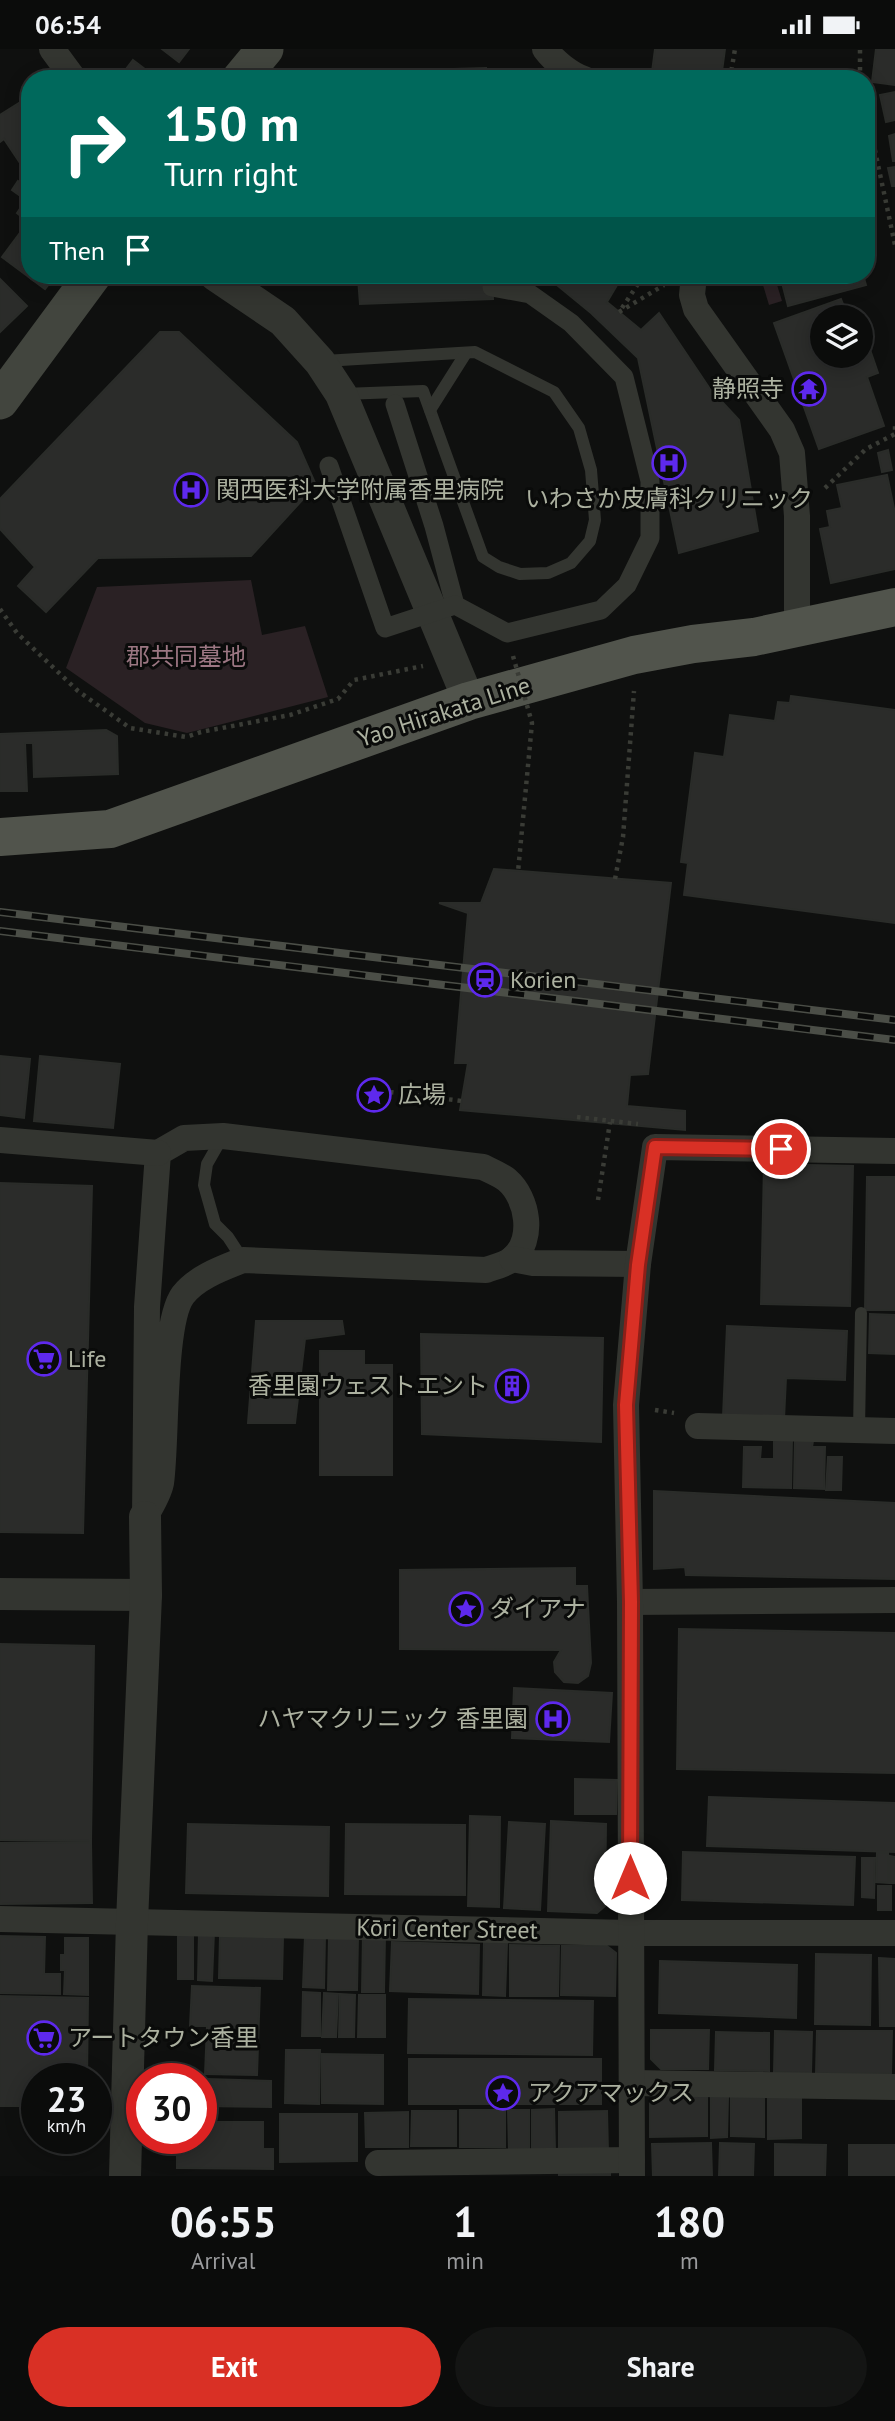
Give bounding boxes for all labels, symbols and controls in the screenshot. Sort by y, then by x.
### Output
text: 06:54 [35,8,101,41]
text: 150 m [164,91,299,155]
icon: right [49,98,140,189]
text: Turn right [164,153,298,195]
icon: arrive [119,231,157,269]
text: Then [49,234,105,267]
map controls [810,305,873,368]
button: layers [810,305,873,368]
temple icon: 静照寺 [790,370,828,408]
place label: 静照寺 [712,373,784,404]
hospital icon: いわさか皮膚科クリニック [650,444,688,482]
hospital icon: 関西医科大学附属香里病院 [172,471,210,509]
place label: 関西医科大学附属香里病院 [216,474,504,505]
place label: いわさか皮膚科クリニック [525,483,813,514]
park label: 郡共同墓地 [126,641,246,672]
street label: Yao Hirakata Line [354,669,534,754]
station icon: Korien [466,961,504,999]
place label: Korien [510,964,576,995]
place icon: 広場 [355,1076,393,1114]
place label: 広場 [398,1079,446,1110]
pin [751,1119,811,1179]
icon: arrive [762,1130,800,1168]
supermarket icon: Life [25,1340,63,1378]
place label: Life [68,1343,106,1374]
building icon: 香里園ウェストエント [493,1367,531,1405]
place label: 香里園ウェストエント [248,1370,488,1401]
place icon: ダイアナ [447,1590,485,1628]
place label: ダイアナ [490,1593,586,1624]
hospital icon: ハヤマクリニック 香里園 [534,1700,572,1738]
place label: ハヤマクリニック 香里園 [258,1703,528,1734]
position arrow [593,1841,667,1915]
street label: Kōri Center Street [356,1911,538,1946]
supermarket icon: アートタウン香里 [25,2019,63,2057]
place label: アートタウン香里 [68,2022,259,2053]
speed limit sign: 30 [126,2063,217,2154]
place icon: アクアマックス [484,2074,522,2112]
text: 23 [47,2076,86,2122]
place label: アクアマックス [528,2077,694,2108]
text: km/h [47,2114,86,2137]
text: 06:55 [170,2194,276,2249]
text: 1 [453,2194,477,2249]
text: 180 [654,2194,725,2249]
text: Arrival [191,2246,255,2275]
text: min [446,2246,484,2275]
text: m [680,2246,699,2275]
button: Exit [28,2327,441,2407]
button: Share [455,2327,867,2407]

